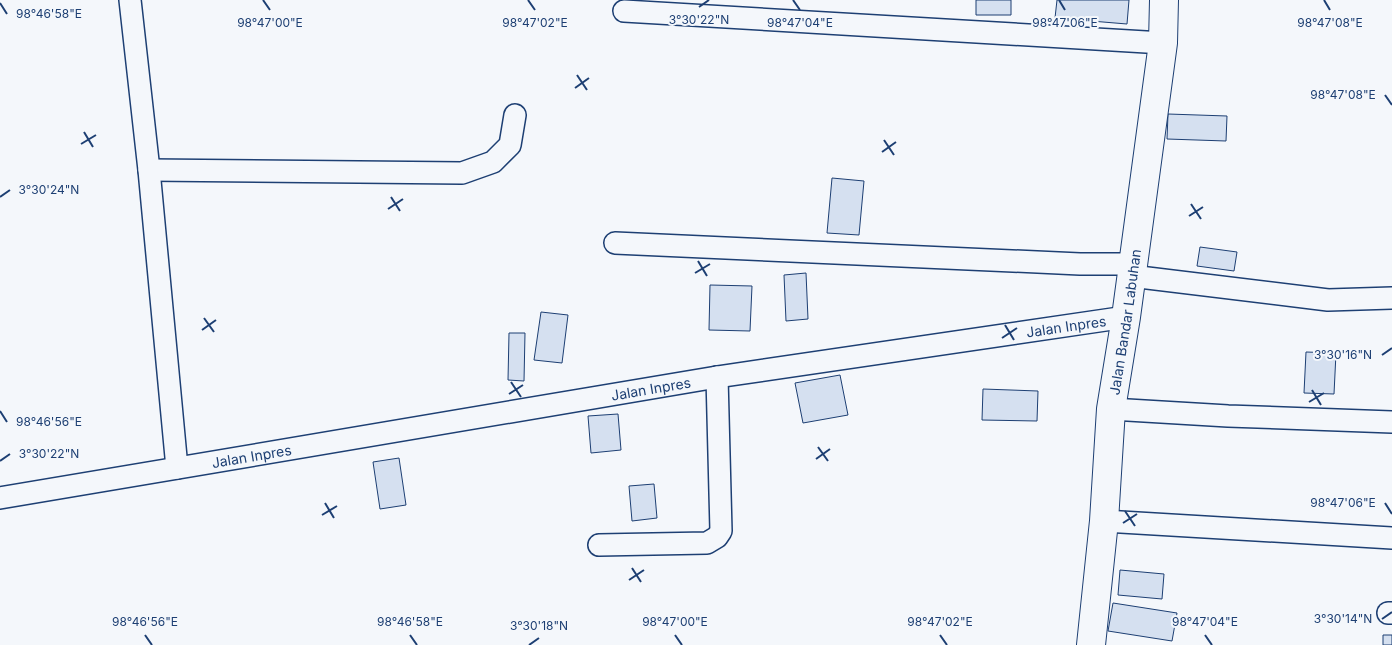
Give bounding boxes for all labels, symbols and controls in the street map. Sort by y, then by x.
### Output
text: 98°46'58"E [16,6,82,21]
text: 3°30'22"N [669,12,729,27]
text: 98°47'00"E [237,15,303,30]
text: 98°47'02"E [502,15,568,30]
text: 98°47'04"E [767,15,833,30]
text: 98°47'06"E [1032,15,1098,30]
text: 98°47'08"E [1297,15,1363,30]
text: 98°47'08"E [1310,87,1376,102]
text: 3°30'24"N [19,182,79,197]
street label: Jalan Bandar Labuhan [1105,248,1144,396]
street label: Jalan Inpres [1025,312,1107,340]
text: 3°30'16"N [1314,347,1372,362]
street label: Jalan Inpres [610,373,692,403]
text: 98°46'56"E [16,414,82,429]
street label: Jalan Inpres [210,440,293,471]
text: 3°30'22"N [19,446,79,461]
text: 98°47'06"E [1310,495,1376,510]
text: 3°30'14"N [1314,611,1372,626]
text: 98°46'56"E [112,614,178,629]
text: 98°46'58"E [377,614,443,629]
text: 98°47'00"E [642,614,708,629]
text: 98°47'02"E [907,614,973,629]
text: 98°47'04"E [1172,614,1238,629]
text: 3°30'18"N [510,618,568,633]

